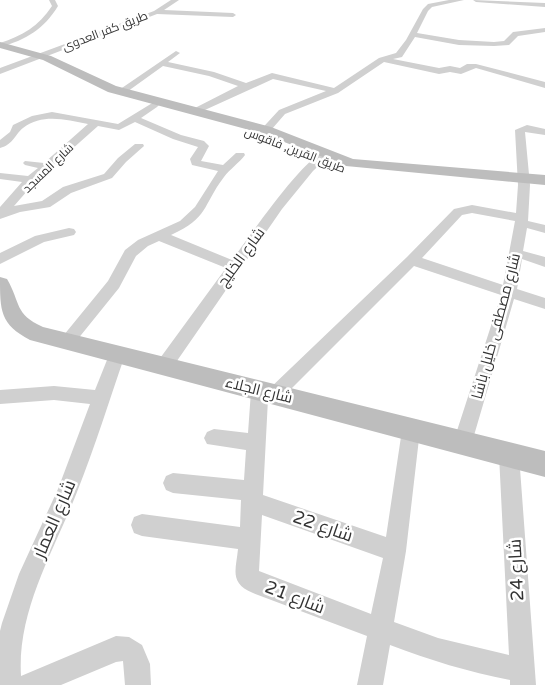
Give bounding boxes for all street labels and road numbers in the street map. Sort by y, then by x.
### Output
street label: طريق كفر العدوى [60,8,150,54]
street label: طريق القرين, فاقوس [243,124,347,176]
street label: شارع المسجد [20,140,77,196]
street label: شارع الخليج [214,224,270,291]
street label: شارع مصطفى خليل باشا [468,251,526,401]
street label: شارع الجلاء [223,373,294,409]
street label: شارع العمار [27,477,81,563]
street label: شارع 22 [290,505,356,547]
street label: شارع 24 [503,538,530,602]
street label: شارع 21 [262,576,328,619]

